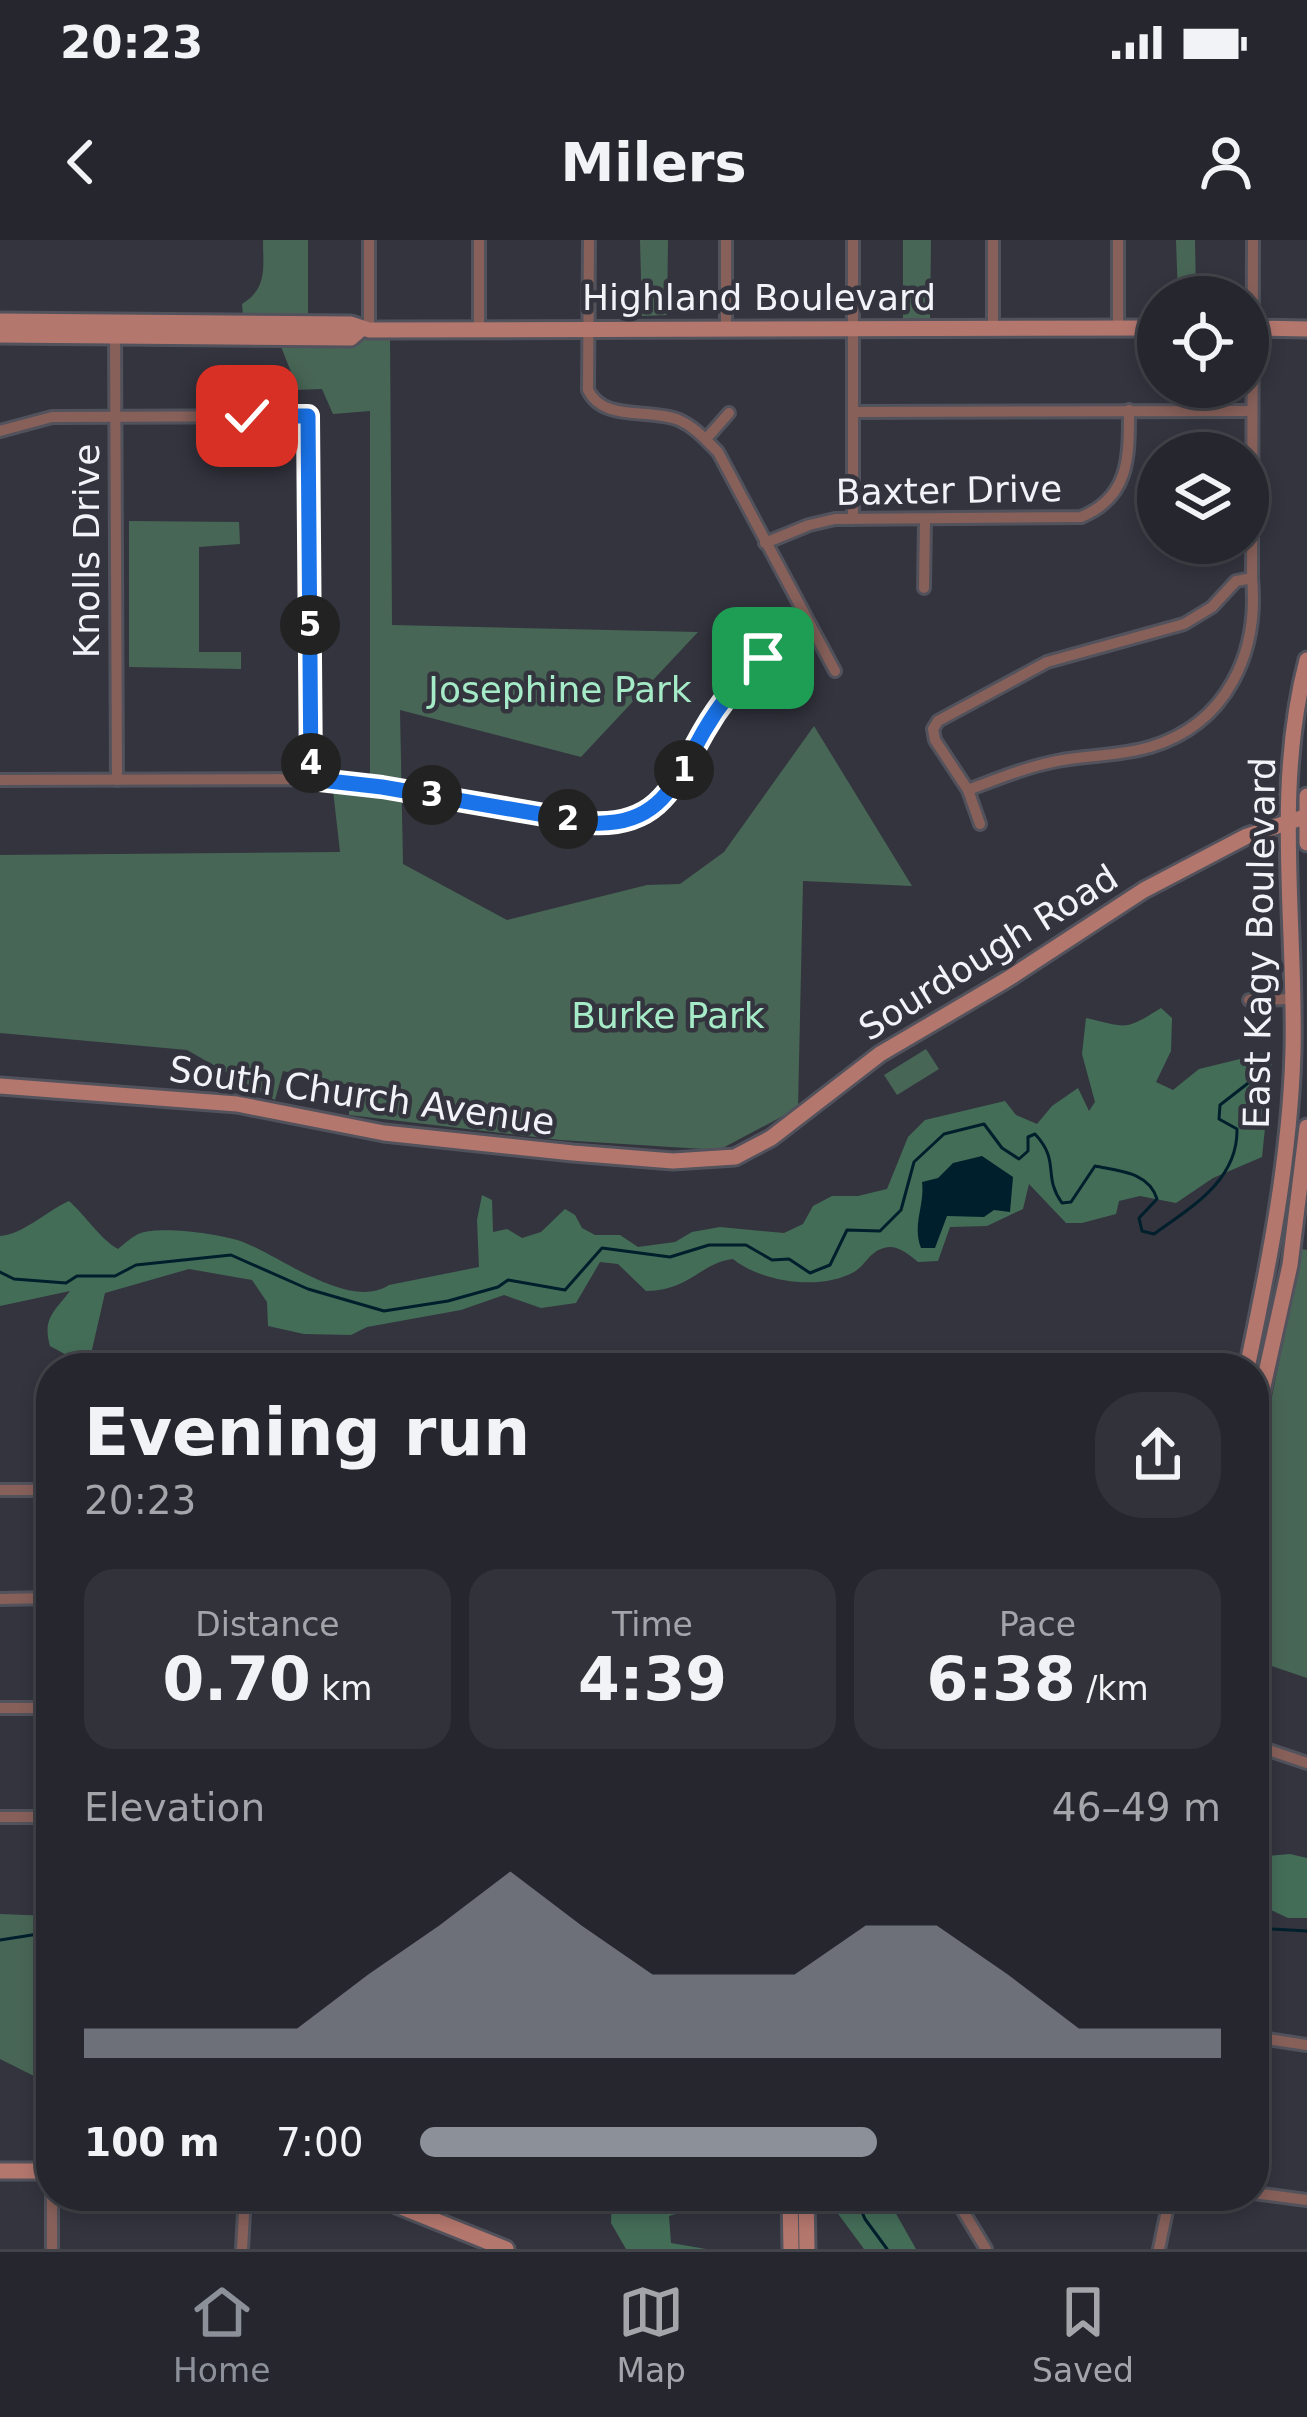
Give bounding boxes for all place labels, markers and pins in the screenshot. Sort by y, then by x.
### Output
pin [196,365,298,467]
pin: 5 [280,595,340,655]
pin [712,607,814,709]
pin: 4 [281,733,341,793]
pin: 1 [654,740,714,800]
pin: 3 [402,765,462,825]
pin: 2 [538,789,598,849]

